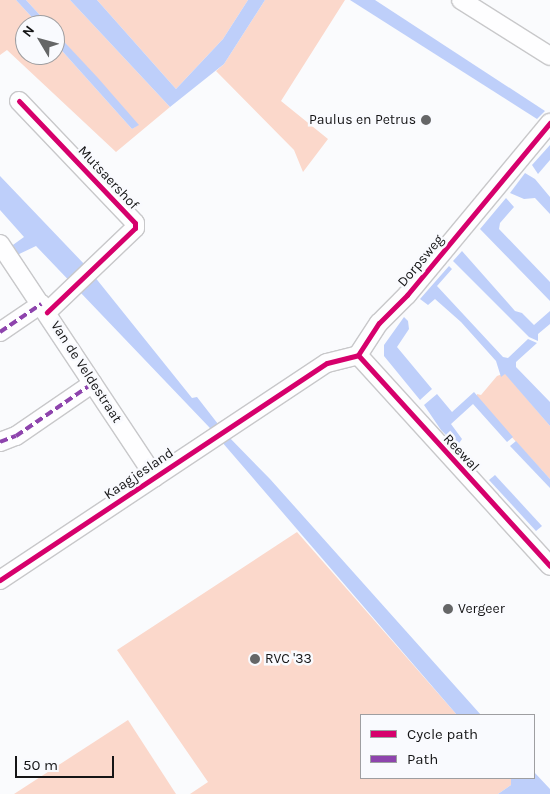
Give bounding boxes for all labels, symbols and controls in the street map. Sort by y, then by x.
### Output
north arrow [15,15,65,65]
text: N [19,22,38,40]
place label: Paulus en Petrus [309,112,416,128]
marker: Paulus en Petrus [420,114,432,126]
street label: Mutsaershof [74,143,142,213]
street label: Dorpsweg [394,232,448,290]
street label: Van de Veldestraat [47,318,125,426]
street label: Reewal [440,431,482,475]
street label: Kaagjesland [101,445,177,503]
place label: Vergeer [458,601,505,617]
marker: Vergeer [442,603,454,615]
place label: RVC '33 [265,651,312,667]
marker: RVC '33 [249,653,261,665]
legend [360,714,535,779]
text: Cycle path [407,725,478,743]
scale bar [18,746,116,778]
text: Path [407,750,438,768]
text: 50 m [23,756,58,774]

